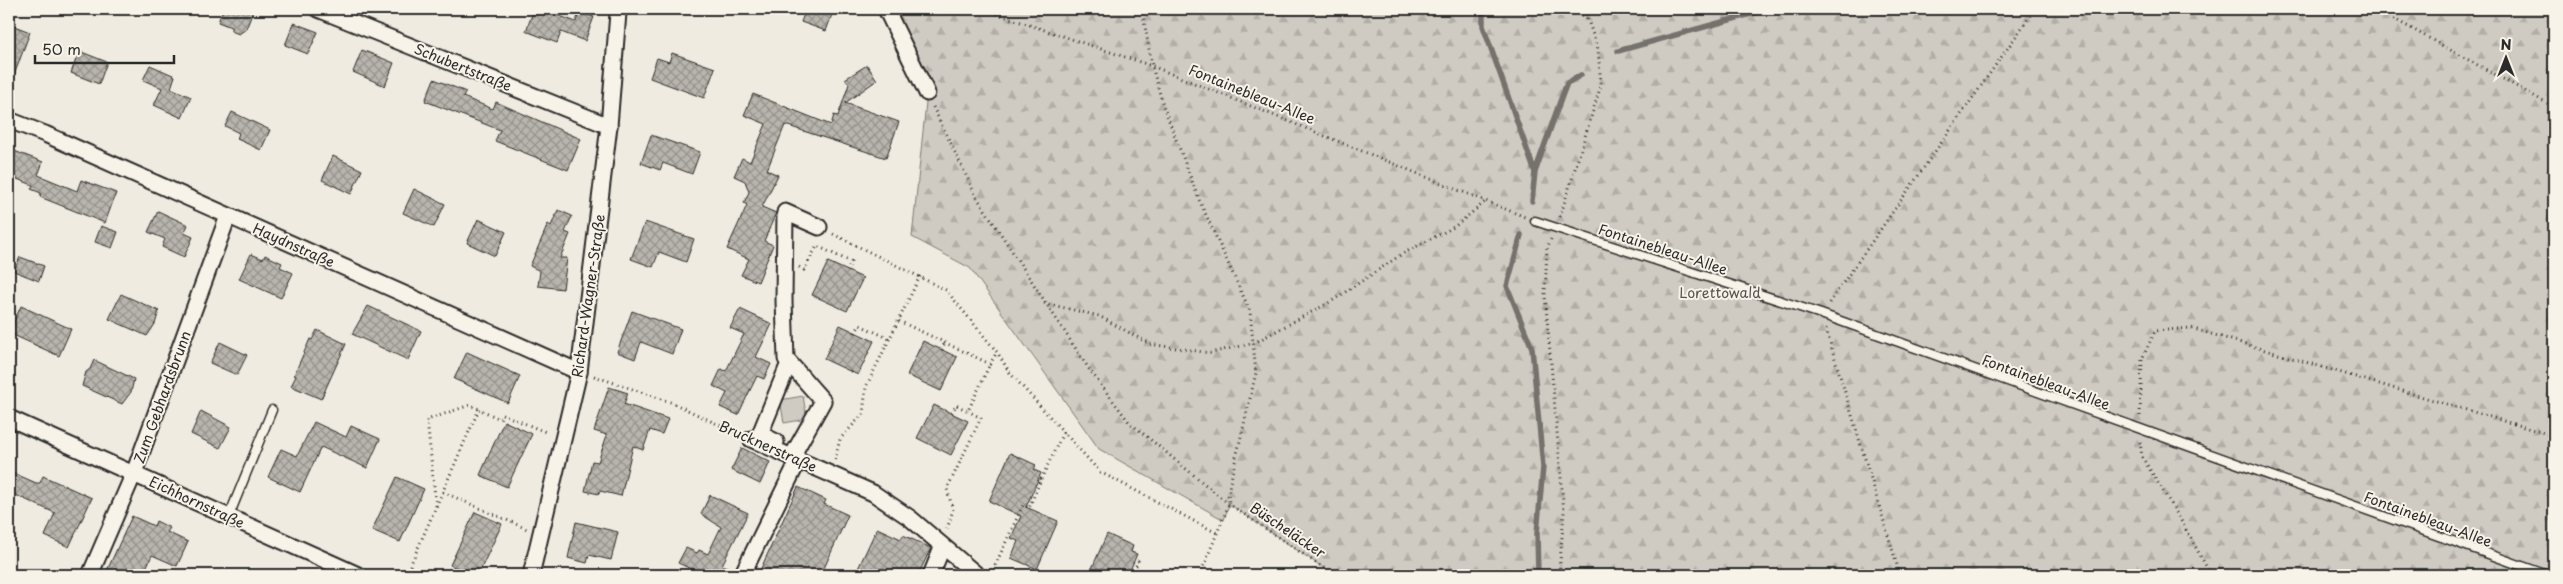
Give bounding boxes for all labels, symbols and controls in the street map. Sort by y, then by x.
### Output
scale bar [35,32,174,64]
north arrow [2480,32,2530,82]
text: N [2500,34,2512,55]
text: 50 m [42,37,81,60]
street label: Schubertstraße [411,38,515,96]
street label: Fontainebleau-Allee [1186,59,1319,129]
street label: Richard-Wagner-Straße [566,213,610,379]
street label: Haydnstraße [250,218,338,272]
street label: Fontainebleau-Allee [1596,218,1731,280]
park label: Lorettowald [1679,282,1761,303]
street label: Zum Gebhardsbrunn [128,328,196,466]
street label: Fontainebleau-Allee [1979,349,2113,415]
street label: Brucknerstraße [716,415,820,477]
street label: Eichhornstraße [146,471,248,533]
street label: Fontainebleau-Allee [2361,486,2495,552]
street label: Büscheläcker [1246,497,1330,563]

